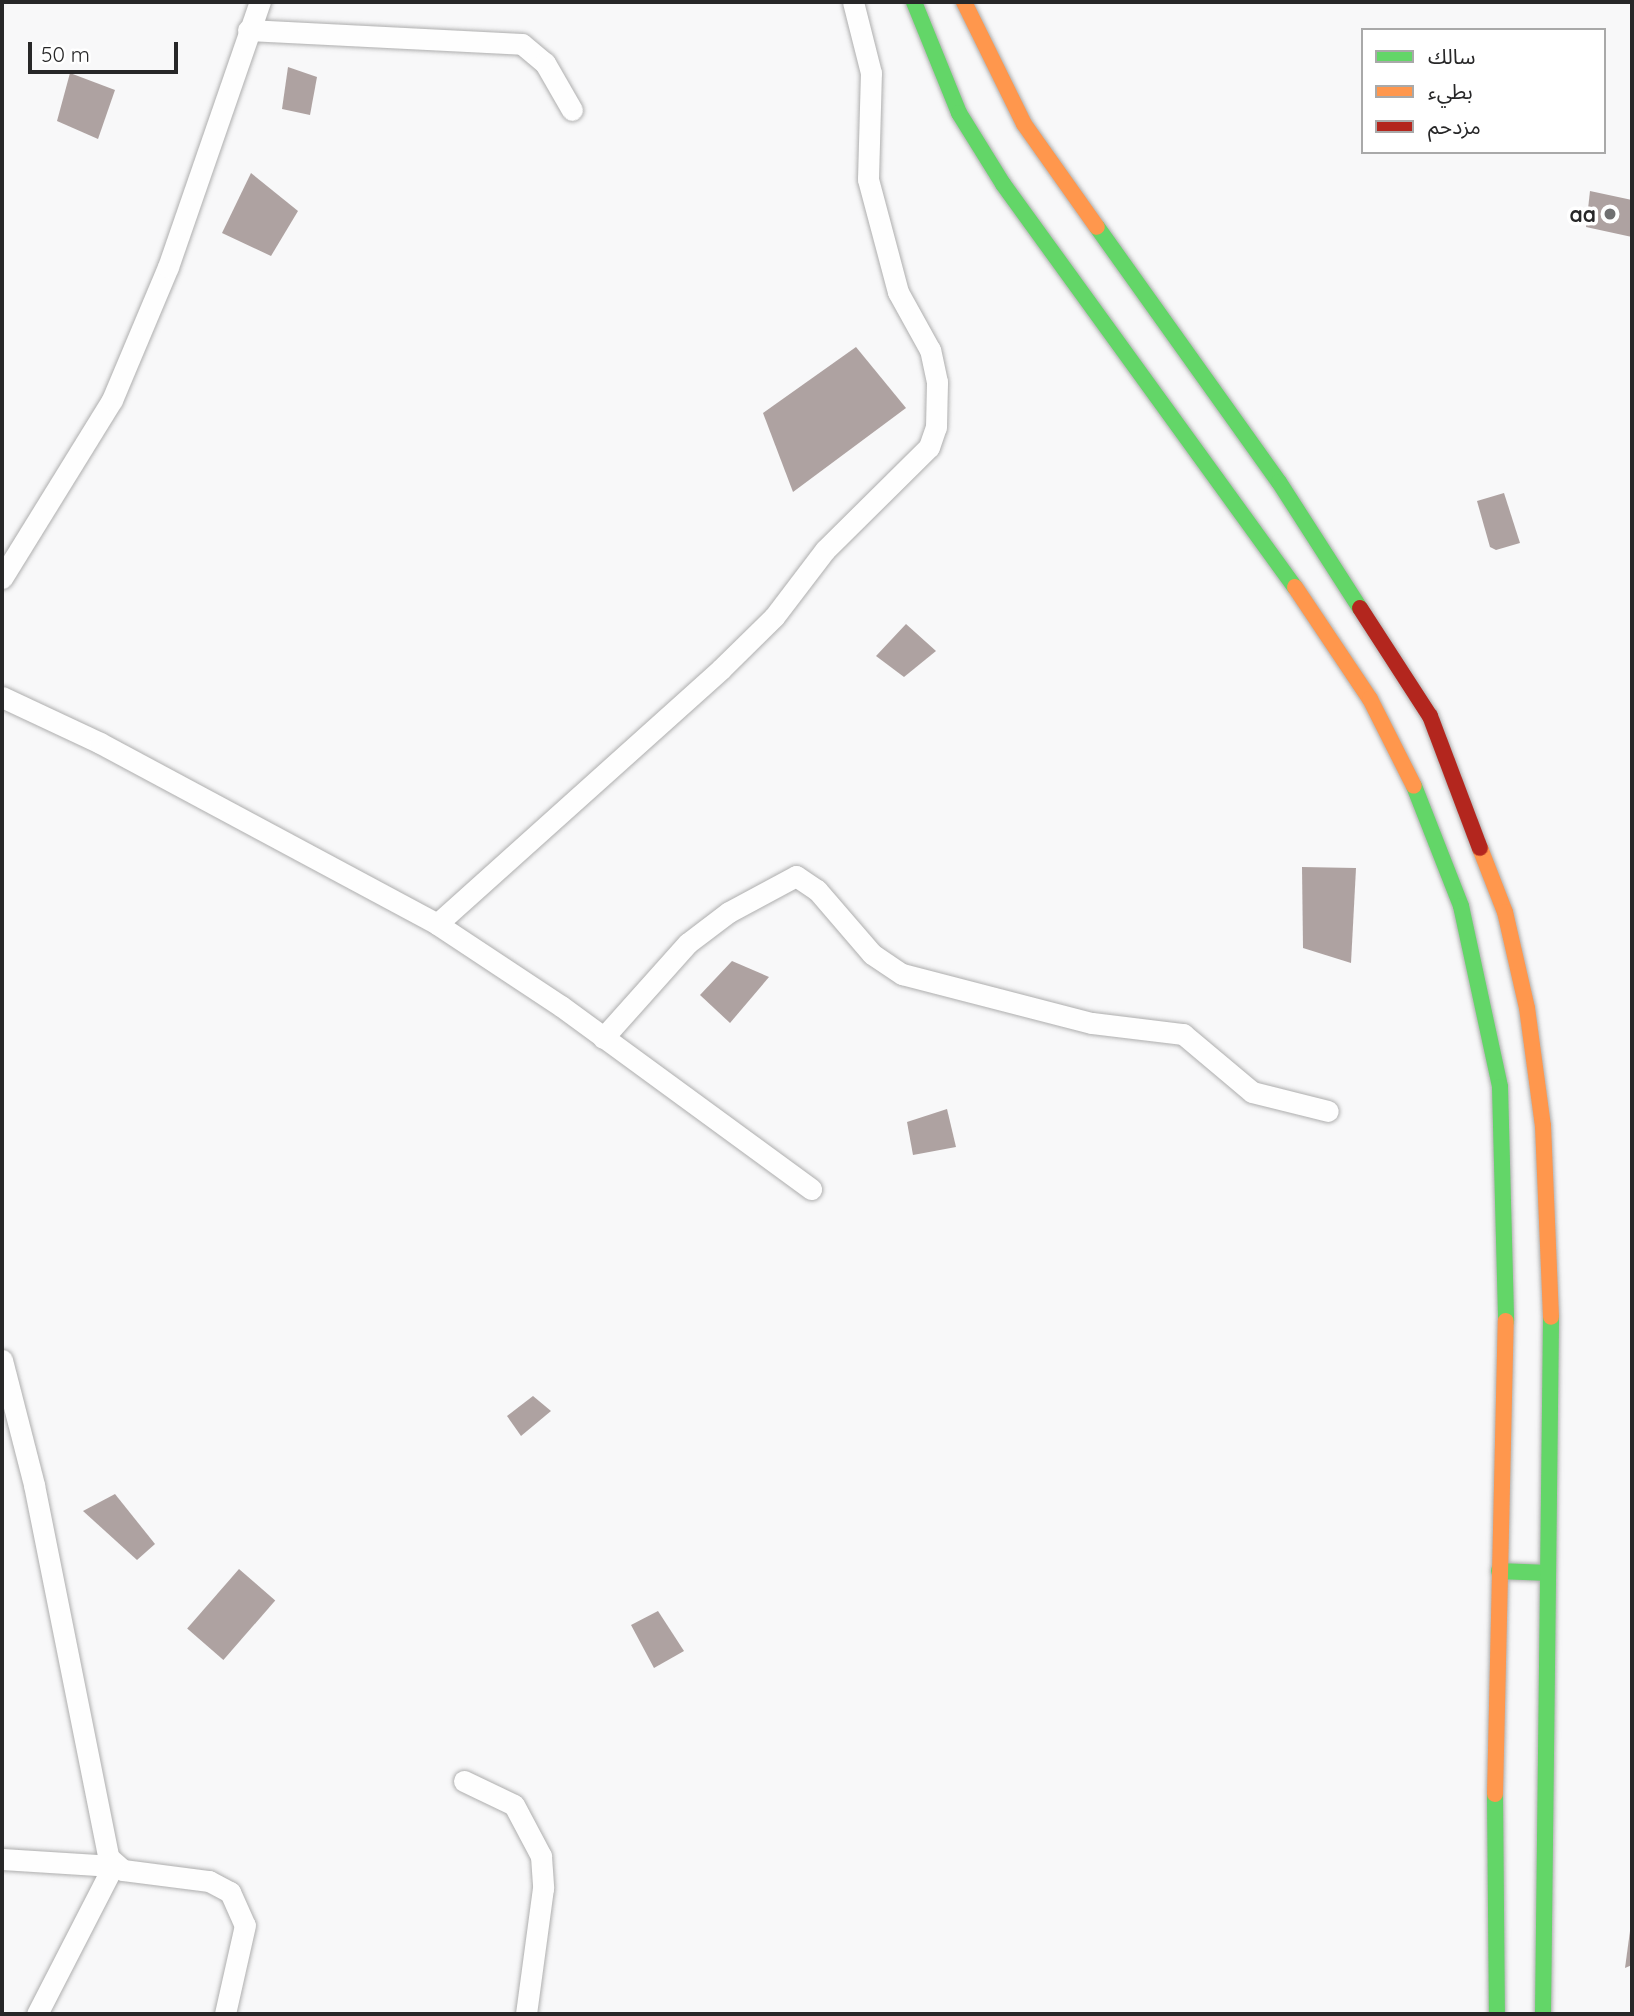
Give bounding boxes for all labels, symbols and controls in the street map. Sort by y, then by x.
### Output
scale bar [32,28,182,72]
legend [1361,28,1606,154]
text: 50 m [41,41,90,67]
text: سالك [1428,43,1475,69]
text: بطيء [1428,78,1473,104]
text: مزدحم [1428,113,1481,139]
place label: aa [1569,201,1596,227]
marker: aa [1602,206,1618,222]

